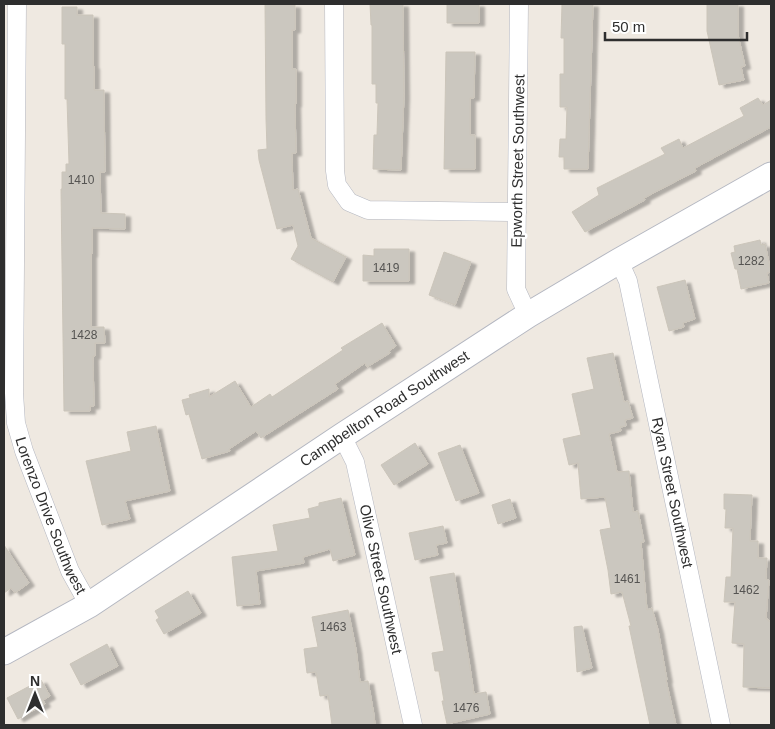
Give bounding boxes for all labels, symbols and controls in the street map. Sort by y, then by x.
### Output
scale bar [605,10,748,42]
text: 50 m [612,18,645,35]
street label: Epworth Street Southwest [507,73,528,248]
house number: 1410 [68,173,95,187]
house number: 1282 [738,254,765,268]
house number: 1419 [373,261,400,275]
house number: 1428 [71,328,98,342]
street label: Campbellton Road Southwest [297,346,473,470]
street label: Ryan Street Southwest [649,416,697,570]
street label: Lorenzo Drive Southwest [12,435,91,598]
street label: Olive Street Southwest [357,503,406,656]
house number: 1461 [614,572,641,586]
house number: 1462 [733,583,760,597]
house number: 1463 [320,620,347,634]
north arrow [10,669,60,719]
text: N [30,673,40,689]
house number: 1476 [453,701,480,715]

